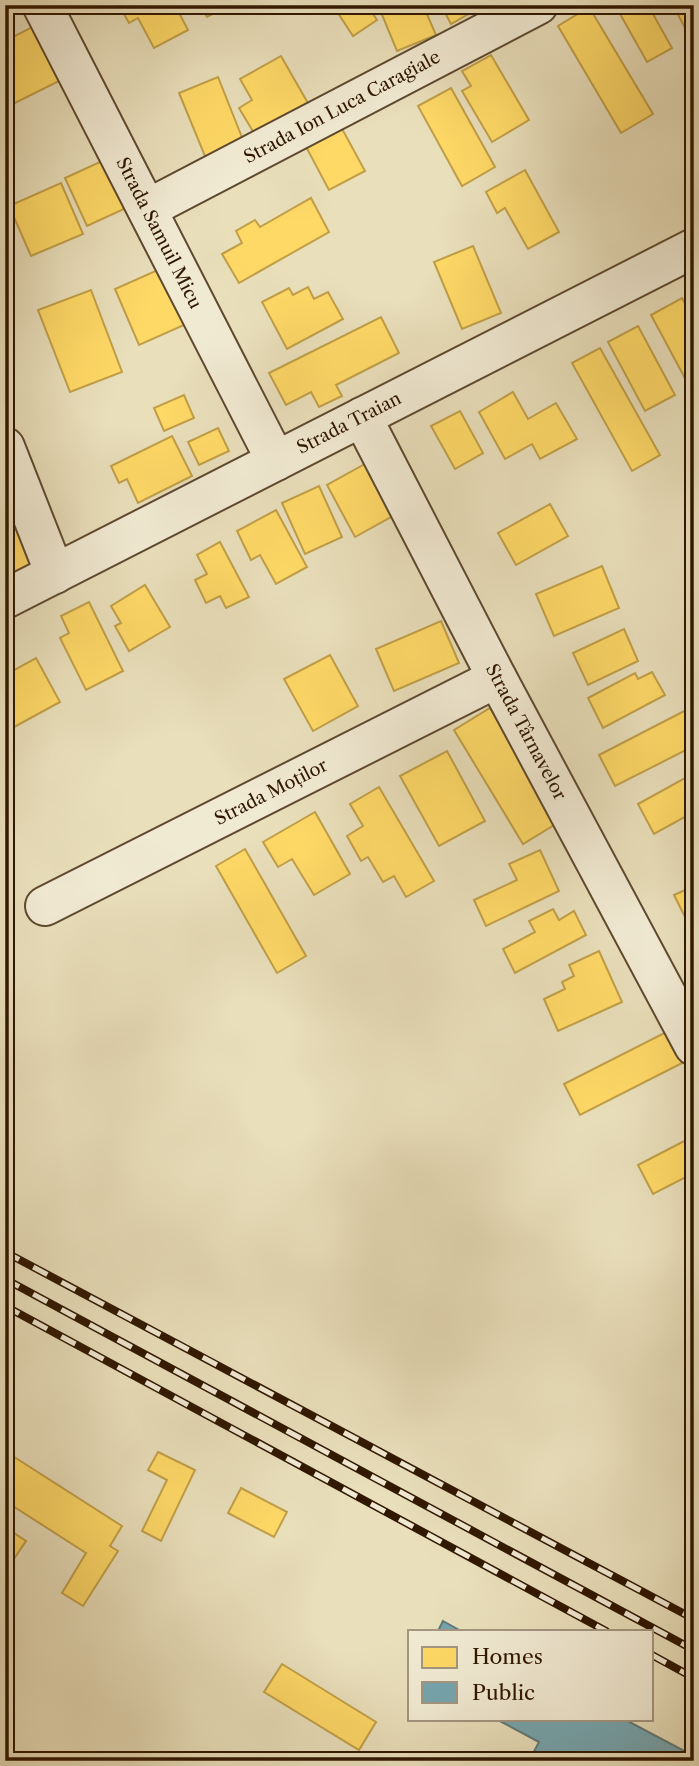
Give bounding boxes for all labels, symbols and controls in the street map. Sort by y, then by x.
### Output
street label: Strada Ion Luca Caragiale [240,46,444,168]
street label: Strada Samuil Micu [111,154,207,312]
street label: Strada Traian [293,387,405,459]
street label: Strada Târnavelor [481,660,571,804]
street label: Strada Moților [211,754,332,830]
legend [408,1630,654,1720]
text: Homes [472,1644,543,1669]
text: Public [472,1680,535,1705]

